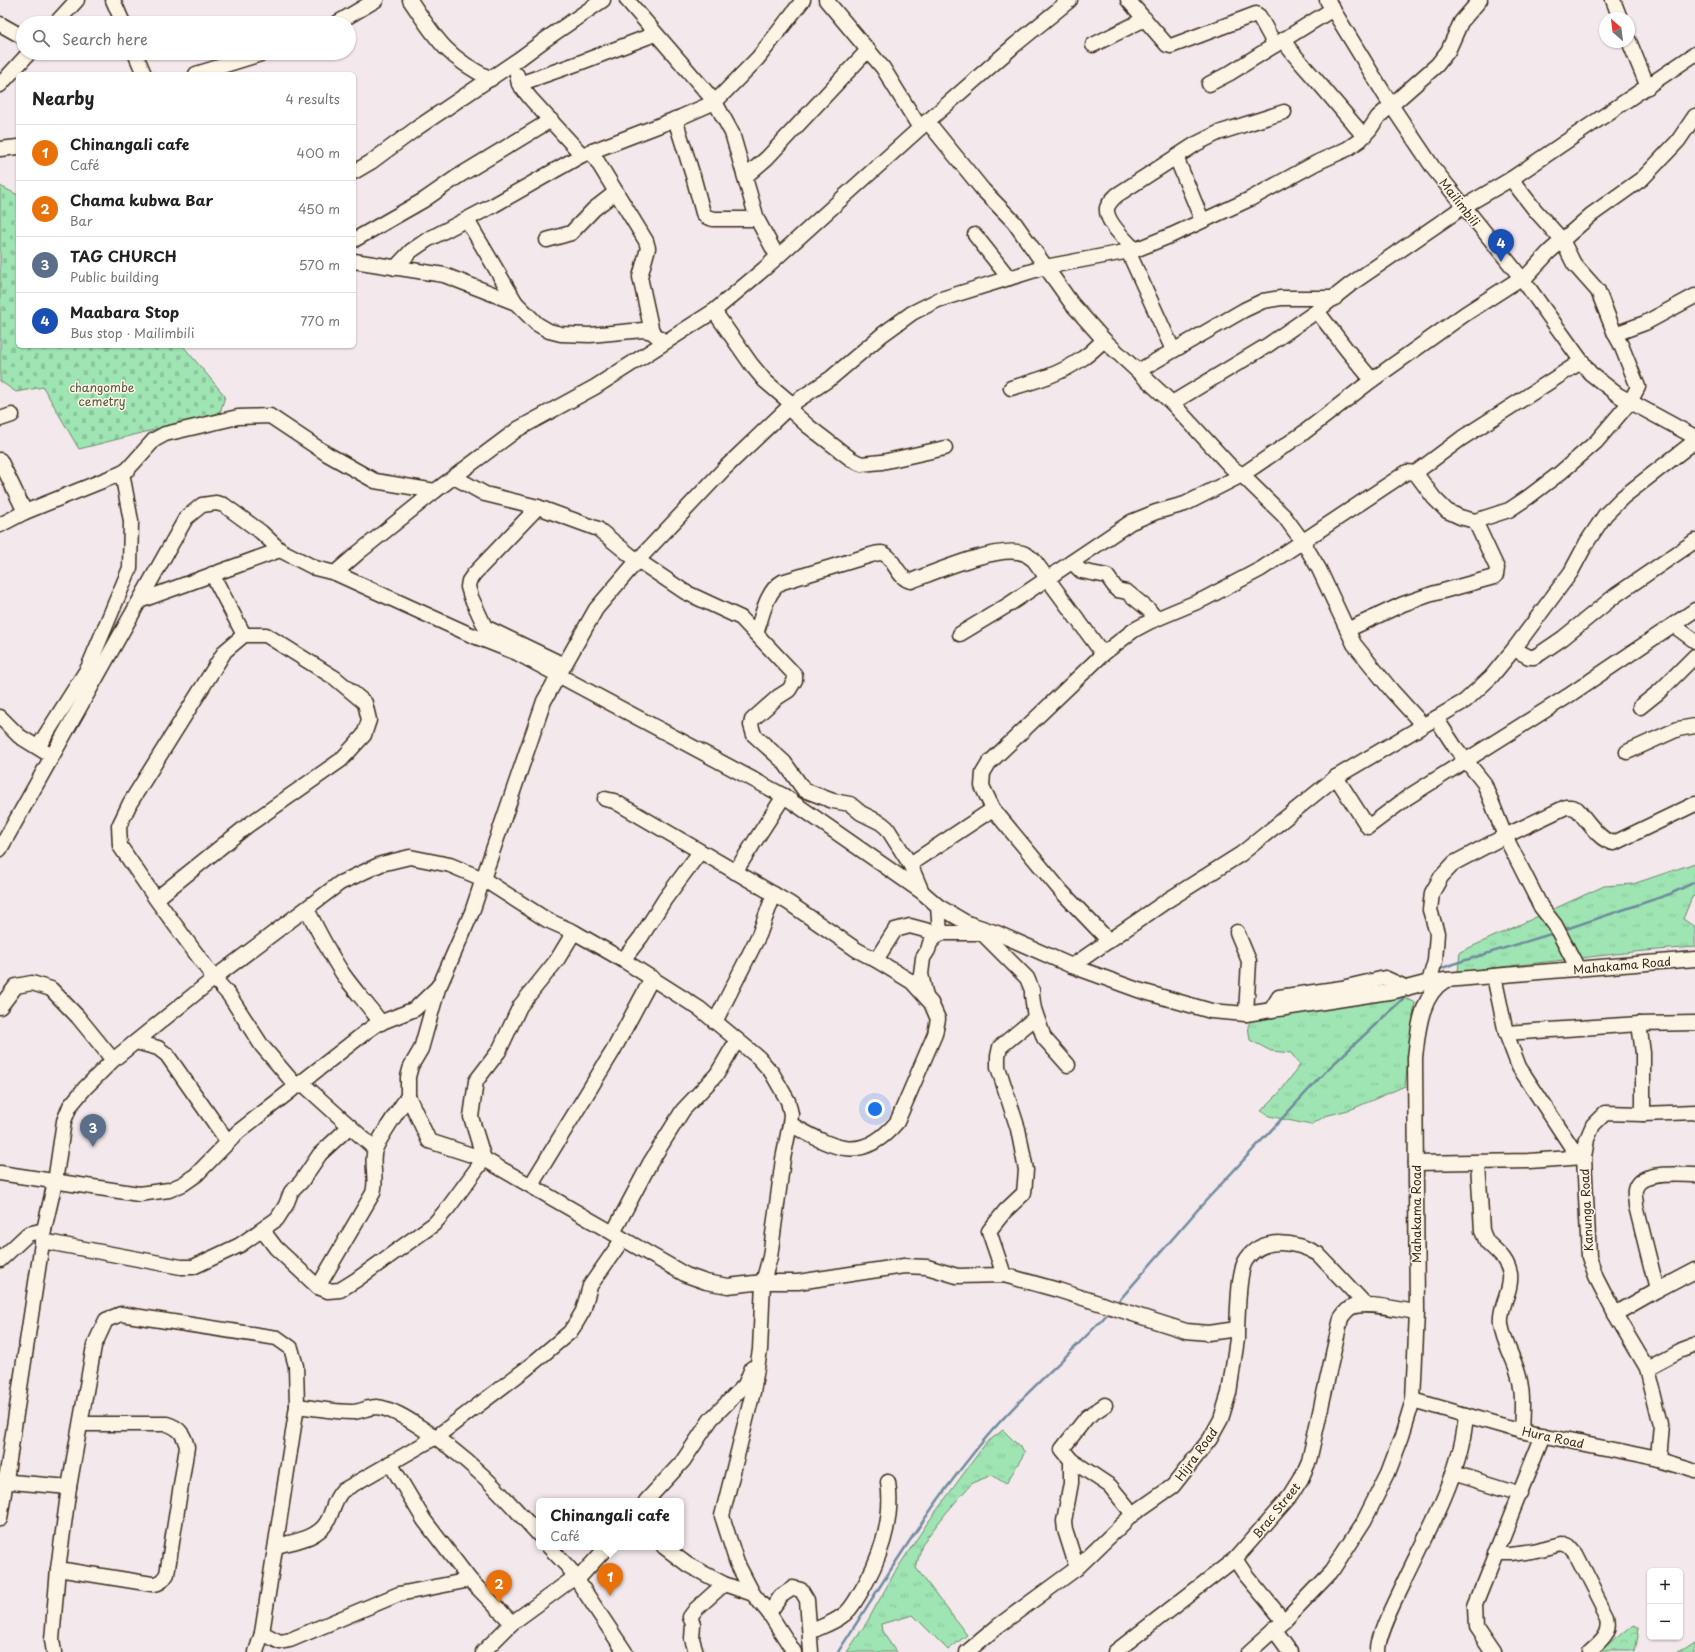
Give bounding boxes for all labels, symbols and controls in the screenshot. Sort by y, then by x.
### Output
north arrow [1599,12,1635,48]
search box [16,16,356,60]
icon: search [30,27,52,49]
text: Search here [62,27,148,50]
text: Nearby [32,85,94,111]
text: 4 results [286,89,340,108]
text: Chinangali cafe [70,132,189,155]
text: 1 [42,143,48,162]
text: 400 m [297,143,340,162]
text: Café [70,155,99,174]
street label: Mailimbili [1435,174,1485,230]
text: Chama kubwa Bar [70,188,213,211]
text: 2 [40,199,50,218]
text: 450 m [298,199,340,218]
text: Bar [70,211,93,230]
pin: 4 [1488,229,1514,262]
text: TAG CHURCH [70,244,177,267]
text: 3 [41,255,49,274]
text: 570 m [299,255,340,274]
text: Public building [70,267,159,286]
text: Maabara Stop [70,300,179,323]
text: 4 [41,311,49,330]
text: 770 m [300,311,340,330]
text: Bus stop · Mailimbili [70,323,194,342]
park label: changombe cemetry [69,378,135,410]
street label: Mahakama Road [1572,952,1672,978]
your location [865,1099,885,1119]
pin: 3 [80,1114,106,1147]
street label: Mahakama Road [1407,1165,1425,1263]
street label: Kanunga Road [1575,1168,1597,1252]
street label: Hura Road [1520,1422,1586,1452]
street label: Hijra Road [1171,1424,1221,1484]
street label: Brac Street [1248,1478,1304,1542]
popup [536,1498,684,1550]
text: Chinangali cafe [550,1503,670,1526]
text: Café [550,1526,580,1545]
pin: 1 [597,1563,623,1596]
map controls [1647,1568,1683,1640]
button: + [1647,1568,1683,1604]
pin: 2 [486,1570,512,1603]
button: − [1647,1604,1683,1640]

